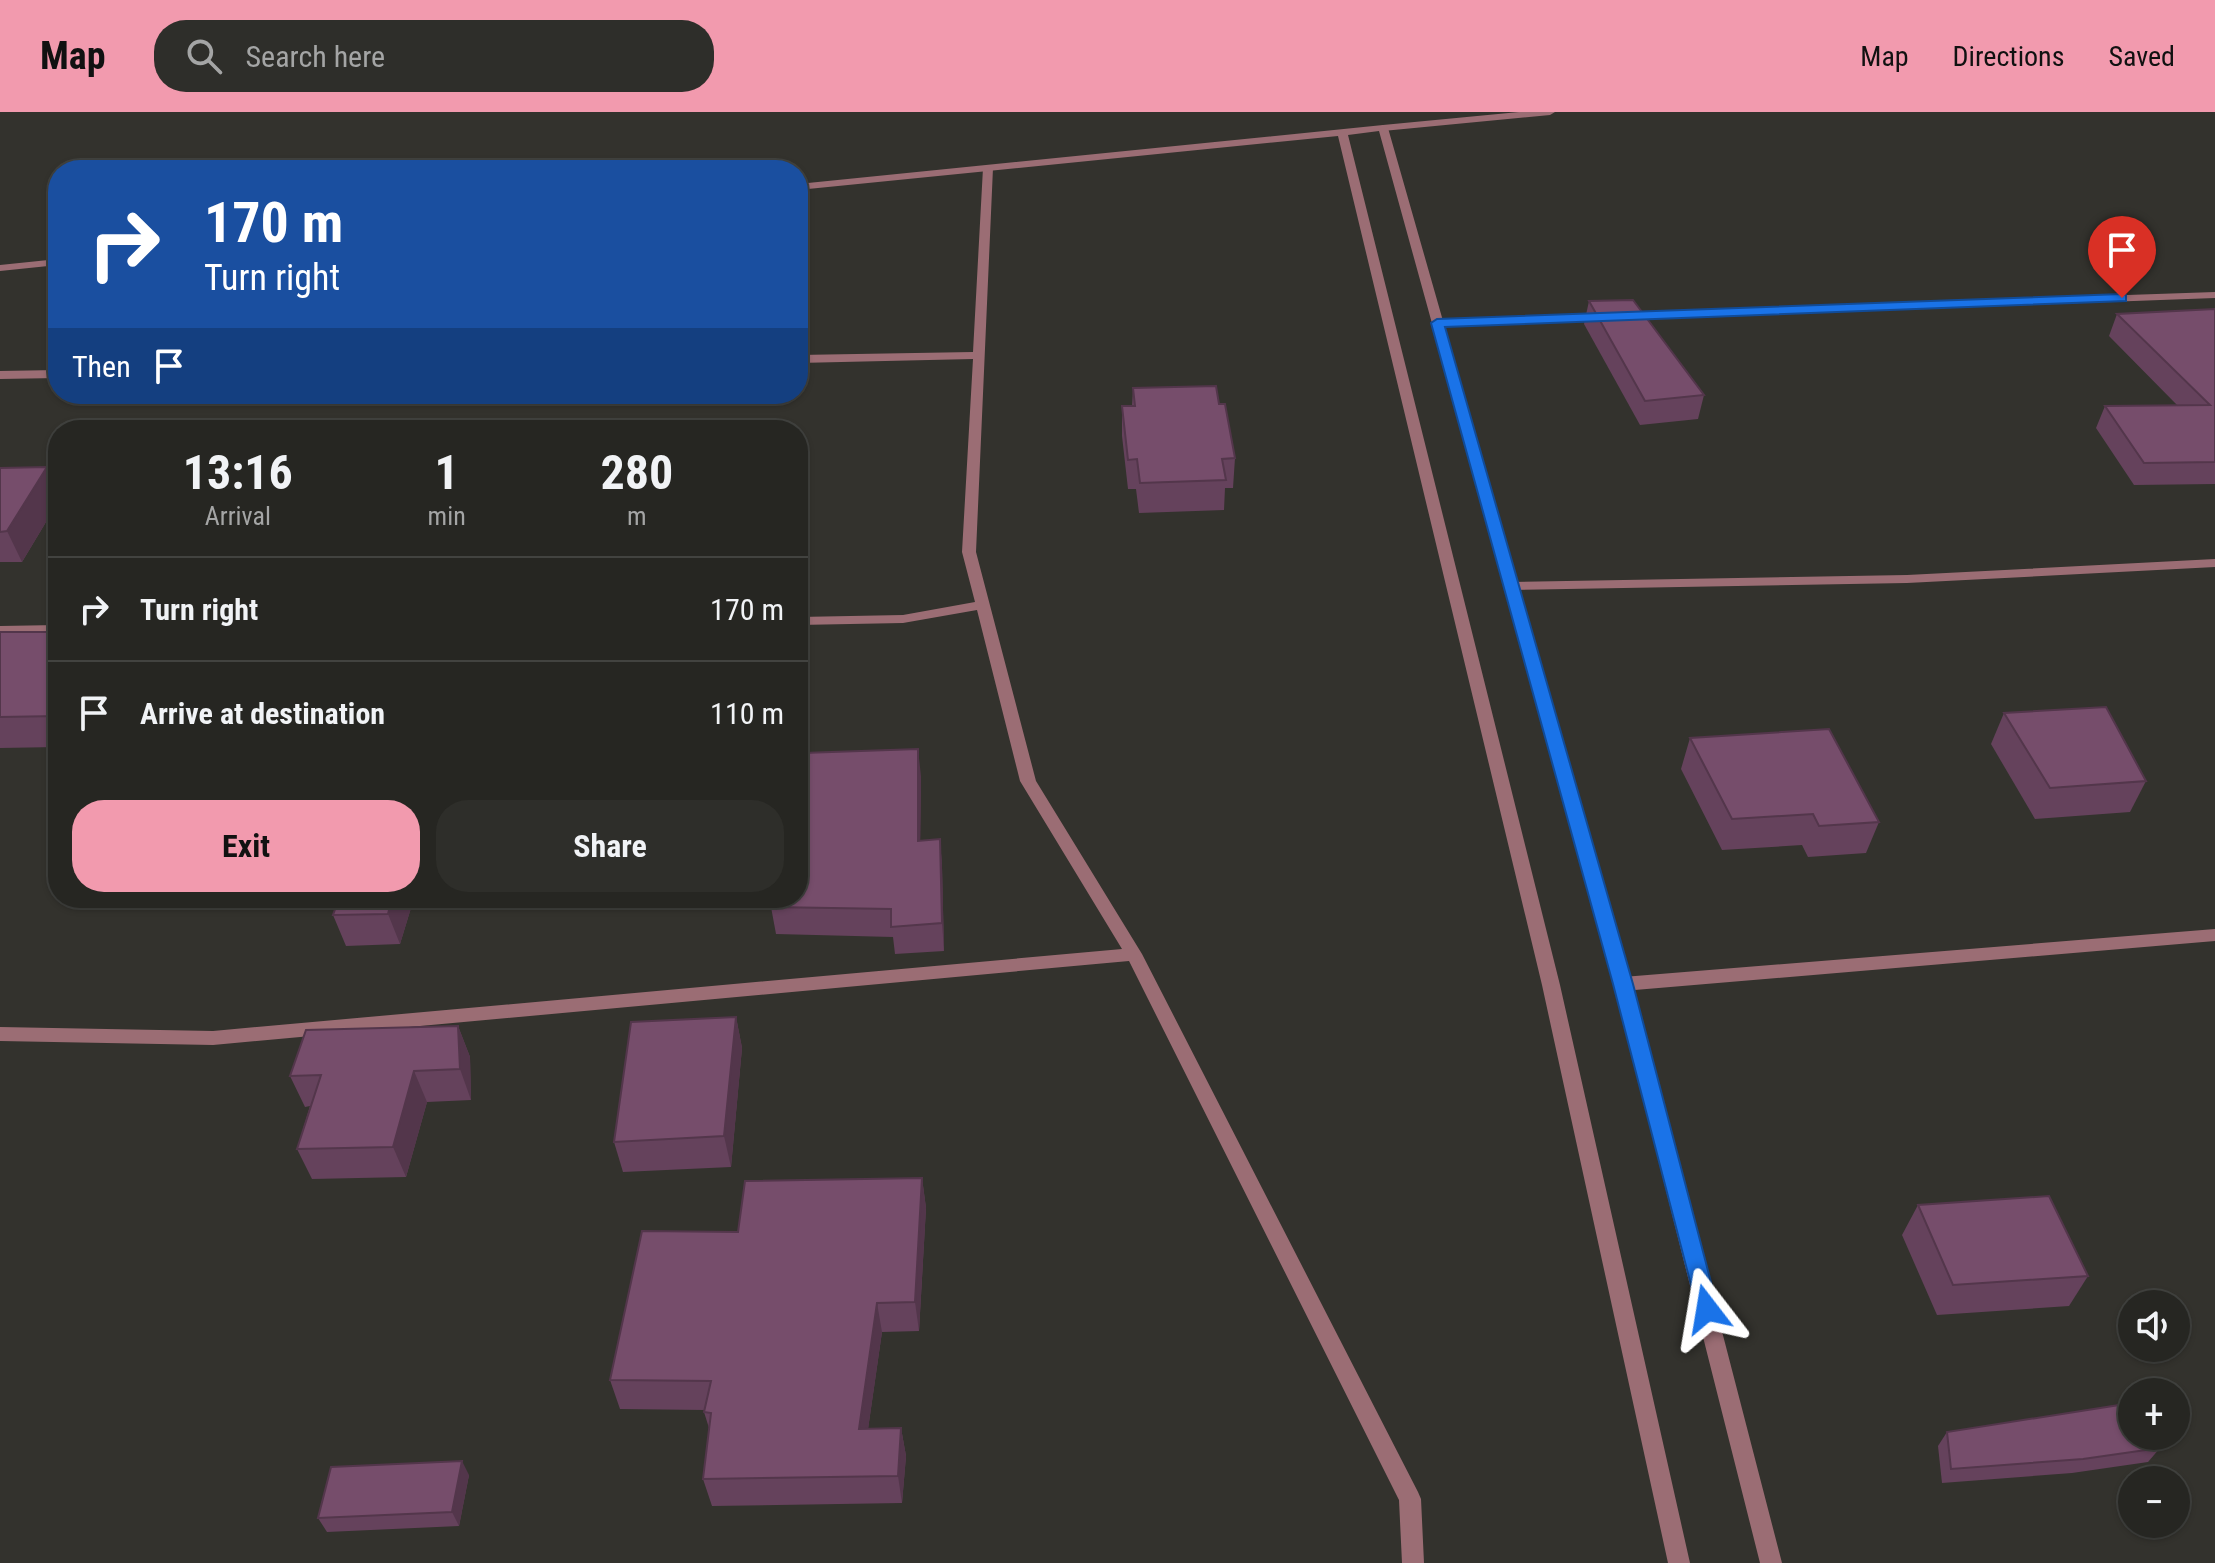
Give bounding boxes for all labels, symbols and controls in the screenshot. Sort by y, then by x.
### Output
search box [154,20,714,92]
text: Map [40,34,106,78]
icon: search [182,34,226,78]
text: Search here [246,39,385,74]
text: Map [1860,40,1909,73]
text: Directions [1953,40,2064,73]
text: Saved [2108,40,2175,73]
text: 170 m [204,190,343,256]
icon: right [72,192,176,296]
pin [2088,216,2156,298]
icon: arrive [2100,228,2144,272]
text: Turn right [204,257,340,299]
icon: arrive [147,344,191,388]
text: Then [72,349,131,384]
text: 13:16 [183,444,293,501]
text: 1 [435,444,459,501]
text: 280 [600,444,673,501]
text: Arrival [205,501,271,531]
text: min [428,501,466,531]
text: m [627,501,647,531]
icon: right [72,587,116,631]
text: Turn right [140,592,258,627]
text: 170 m [710,592,784,627]
icon: arrive [72,691,116,735]
text: Arrive at destination [140,696,385,731]
text: 110 m [710,696,784,731]
button: Exit [72,800,420,892]
button: Share [436,800,784,892]
position arrow [1665,1267,1749,1351]
map controls [2118,1290,2190,1538]
button: sound [2118,1290,2190,1362]
button: + [2118,1378,2190,1450]
button: − [2118,1466,2190,1538]

